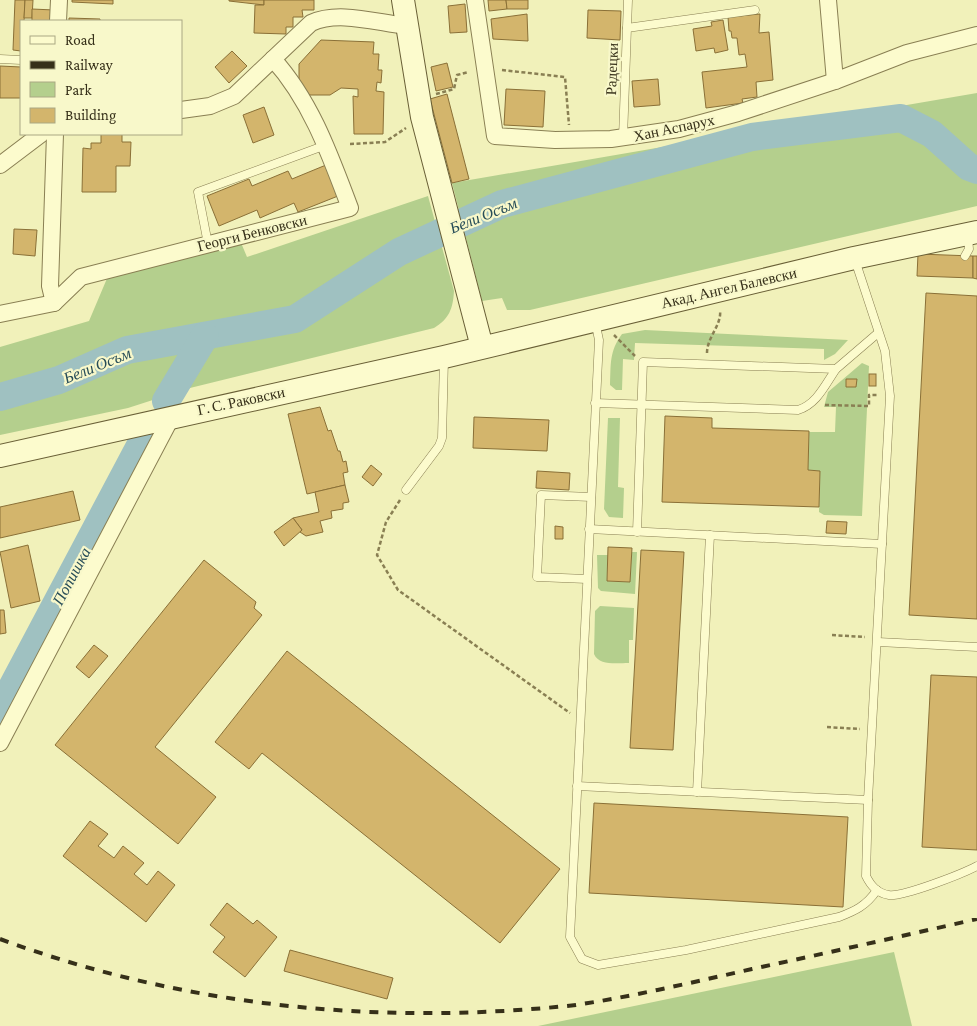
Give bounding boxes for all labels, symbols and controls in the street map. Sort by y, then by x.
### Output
legend [20,20,182,135]
text: Road [65,32,96,48]
street label: Радецки [603,42,621,96]
text: Railway [65,57,113,74]
text: Park [65,82,92,98]
text: Building [65,107,116,124]
street label: Хан Аспарух [632,112,716,144]
water label: Бели Осъм [446,194,519,237]
street label: Георги Бенковски [195,212,309,254]
street label: Акад. Ангел Балевски [660,265,798,311]
water label: Бели Осъм [60,344,133,387]
street label: Г. С. Раковски [196,384,286,418]
water label: Попишка [49,545,94,609]

